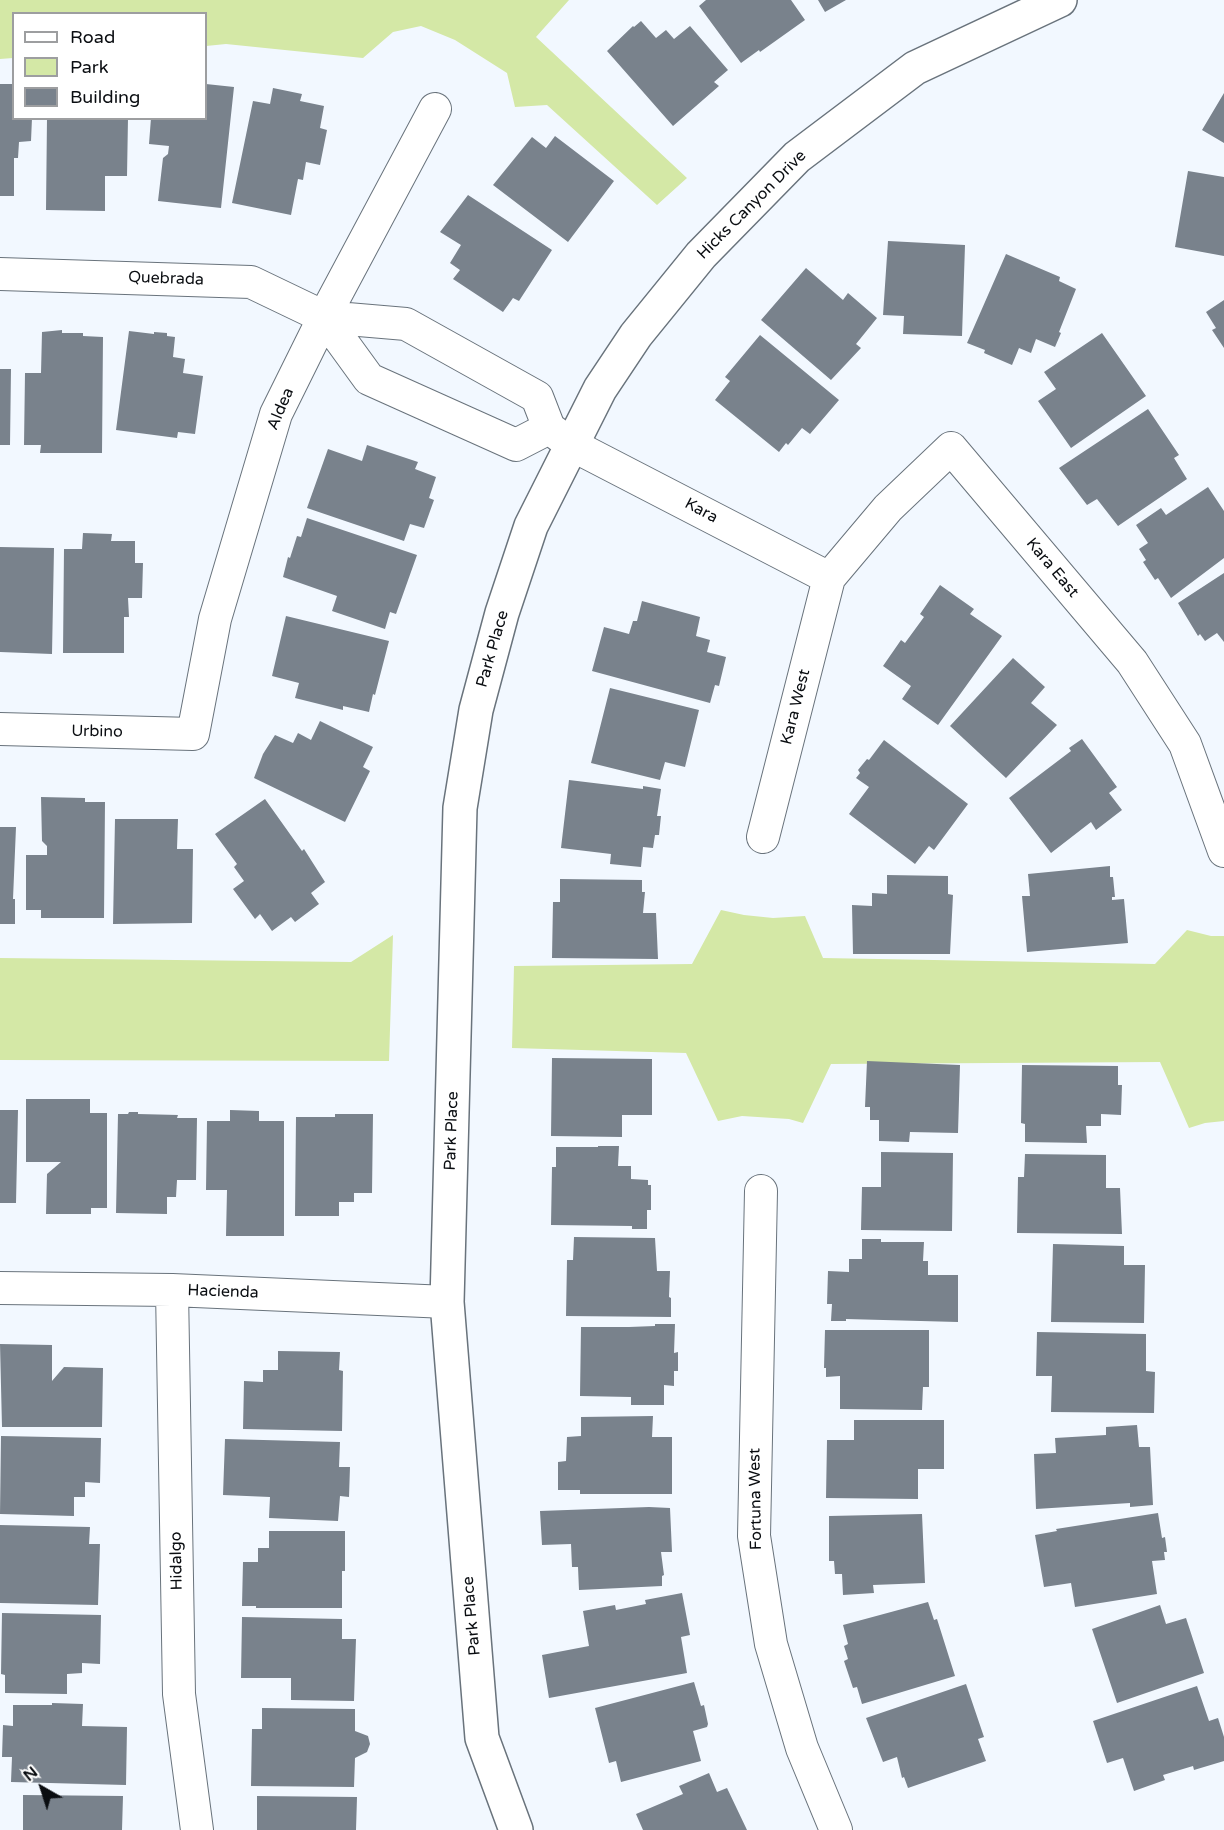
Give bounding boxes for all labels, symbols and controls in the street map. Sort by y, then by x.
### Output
legend [12,12,207,120]
text: Road [70,26,115,48]
text: Park [70,56,108,78]
text: Building [70,86,140,108]
street label: Hicks Canyon Drive [694,147,810,263]
street label: Quebrada [128,268,204,290]
street label: Aldea [264,385,298,433]
street label: Kara [681,494,721,528]
street label: Kara East [1022,534,1082,602]
street label: Park Place [473,608,513,690]
street label: Kara West [777,667,815,747]
street label: Urbino [71,722,123,742]
street label: Park Place [441,1091,463,1171]
street label: Hacienda [187,1281,259,1303]
street label: Fortuna West [746,1448,766,1550]
street label: Hidalgo [167,1531,187,1591]
street label: Park Place [459,1576,485,1656]
north arrow [12,1758,72,1818]
text: N [19,1762,42,1786]

